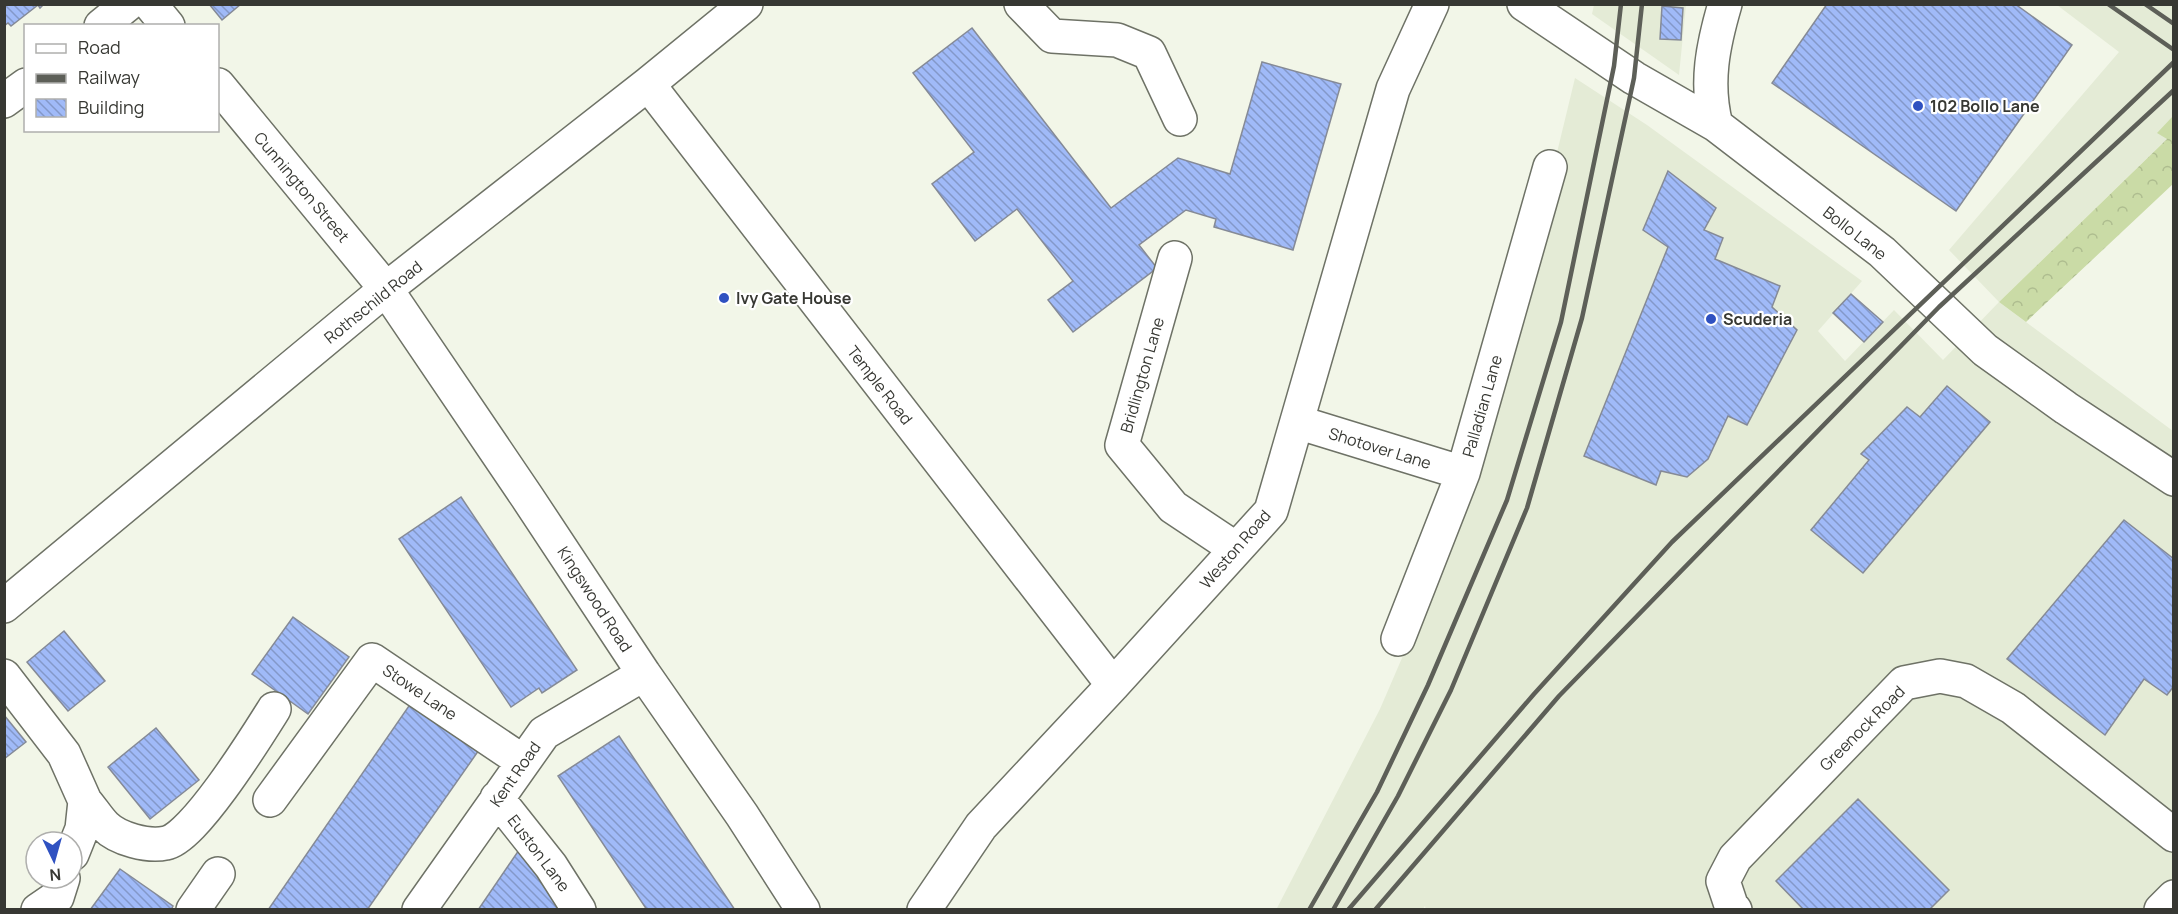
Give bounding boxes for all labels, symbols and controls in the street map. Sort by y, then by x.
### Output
legend [24,24,219,132]
text: Road [78,35,121,59]
text: Railway [78,65,140,89]
text: Building [78,95,144,119]
place label: 102 Bollo Lane [1930,95,2040,117]
marker: 102 Bollo Lane [1911,99,1925,113]
street label: Cunnington Street [249,127,355,247]
street label: Bollo Lane [1819,201,1891,265]
street label: Rothschild Road [319,256,427,348]
place label: Ivy Gate House [736,287,852,309]
marker: Ivy Gate House [717,291,731,305]
place label: Scuderia [1723,308,1792,330]
marker: Scuderia [1704,312,1718,326]
street label: Bridlington Lane [1115,315,1169,435]
street label: Temple Road [842,341,918,429]
street label: Palladian Lane [1457,352,1507,460]
street label: Shotover Lane [1326,422,1434,474]
street label: Weston Road [1195,505,1275,593]
street label: Kingswood Road [553,542,637,656]
street label: Stowe Lane [378,659,462,725]
street label: Greenock Road [1815,681,1909,775]
street label: Kent Road [484,737,546,811]
street label: Euston Lane [503,810,575,896]
north arrow [24,830,84,890]
text: N [49,863,62,886]

